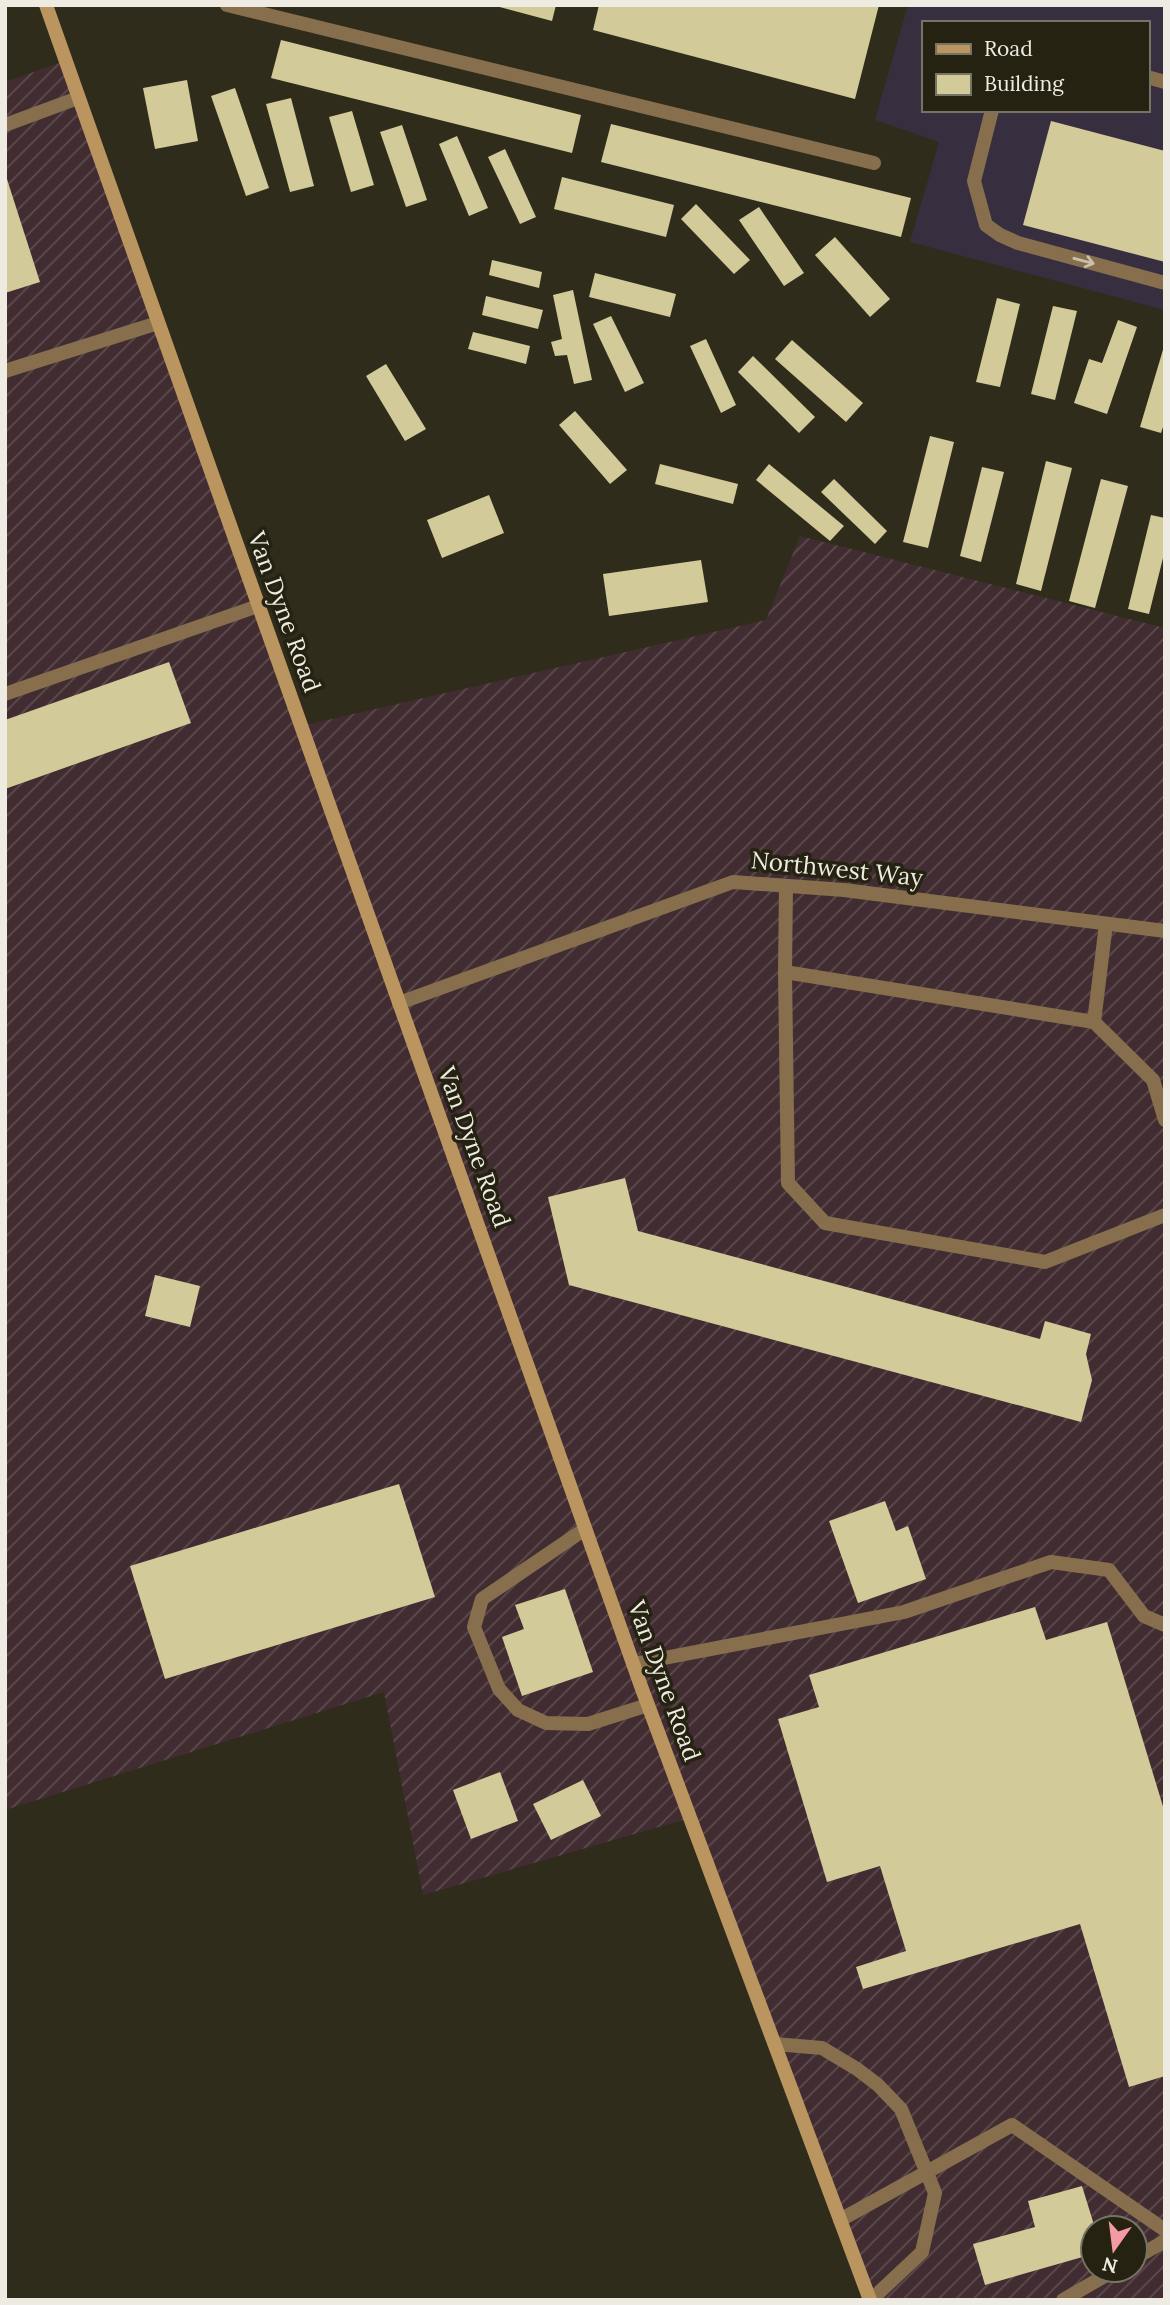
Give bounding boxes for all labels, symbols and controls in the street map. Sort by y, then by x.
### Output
legend [922,21,1149,112]
text: Road [984,35,1033,62]
text: Building [984,70,1064,97]
one-way arrow [1072,255,1095,268]
street label: Van Dyne Road [241,526,328,696]
street label: Northwest Way [750,844,925,893]
street label: Van Dyne Road [431,1061,518,1231]
street label: Van Dyne Road [621,1595,708,1765]
north arrow [1079,2214,1149,2284]
text: N [1100,2252,1120,2279]

